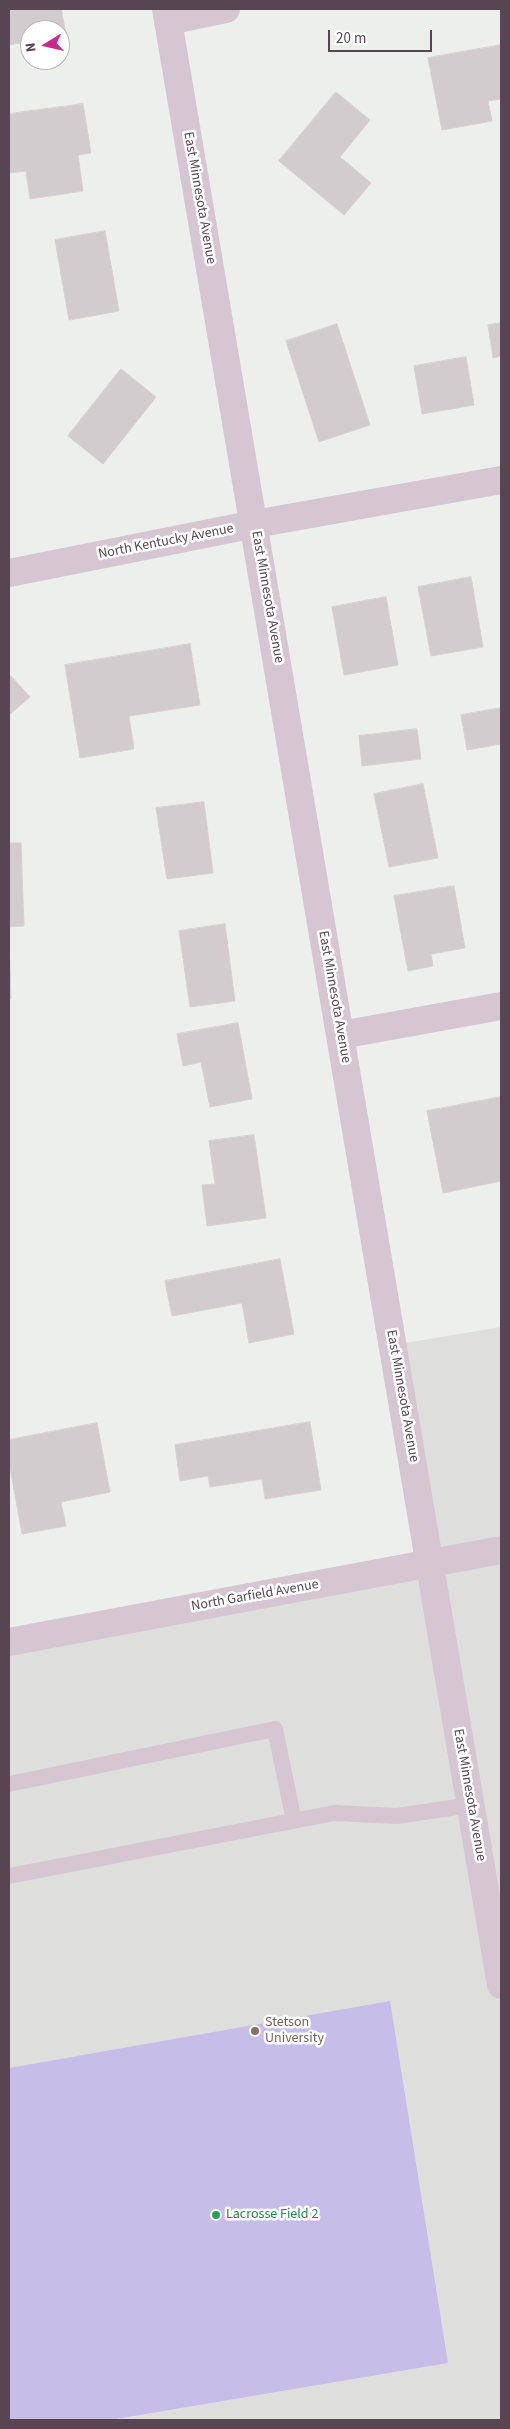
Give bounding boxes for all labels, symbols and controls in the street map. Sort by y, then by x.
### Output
north arrow [20,20,70,70]
scale bar [330,20,434,52]
text: 20 m [336,28,366,49]
text: N [21,41,42,53]
street label: East Minnesota Avenue [179,131,219,265]
street label: North Kentucky Avenue [97,521,235,563]
street label: East Minnesota Avenue [247,530,287,664]
street label: East Minnesota Avenue [314,930,354,1064]
street label: East Minnesota Avenue [382,1329,422,1463]
street label: North Garfield Avenue [190,1577,320,1615]
street label: East Minnesota Avenue [449,1728,489,1862]
place label: Stetson University [265,2015,324,2048]
marker: Stetson University [249,2025,261,2037]
place label: Lacrosse Field 2 [226,2207,318,2223]
marker: Lacrosse Field 2 [210,2209,222,2221]

